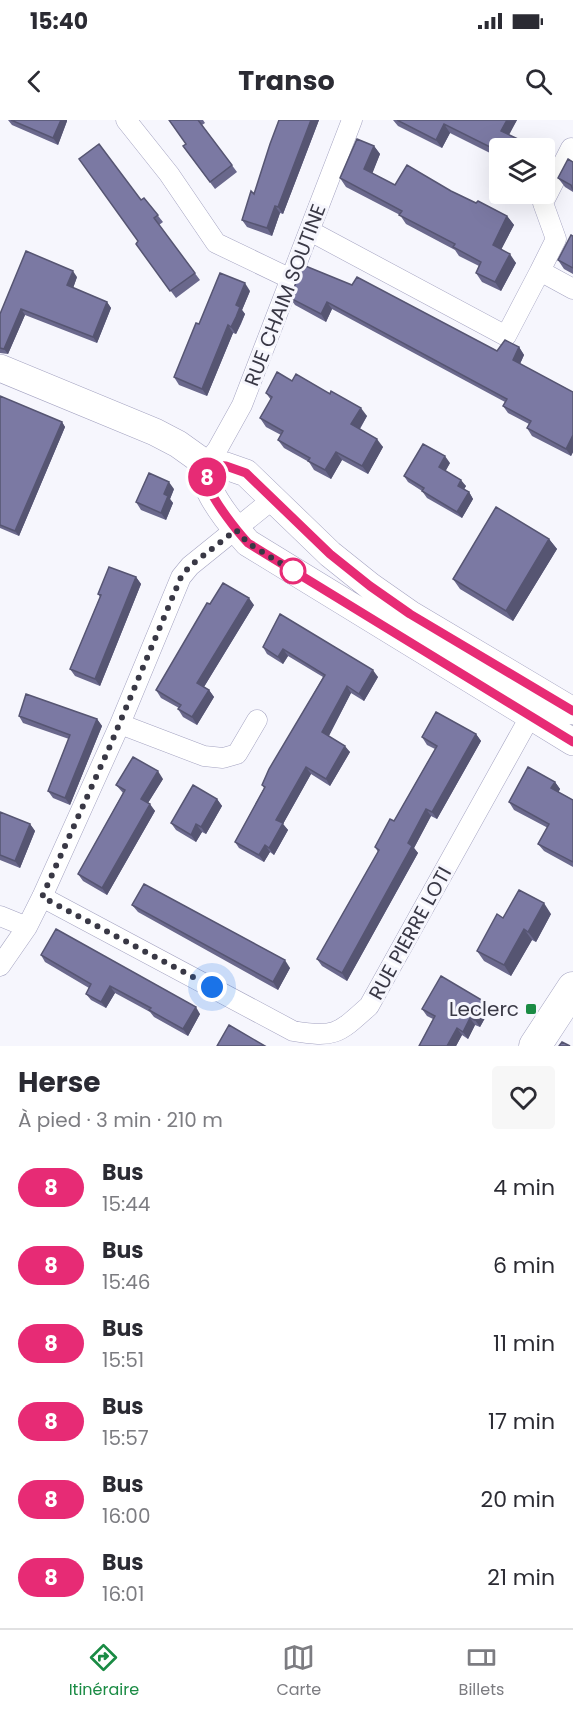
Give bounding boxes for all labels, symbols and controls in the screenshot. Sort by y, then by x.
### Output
text: 15:40 [30,6,88,37]
text: Transo [238,62,335,99]
icon: back [18,65,51,98]
icon: search [522,65,555,98]
map controls [489,138,555,204]
button: layers [489,138,555,204]
street label: RUE CHAIM SOUTINE [237,200,333,390]
line badge: 8 [188,458,226,496]
text: 8 [200,463,214,492]
unlabelled marker [280,558,306,584]
street label: RUE PIERRE LOTI [362,861,458,1005]
your location [197,972,227,1002]
place label: Leclerc [449,995,519,1023]
marker: Leclerc [524,1002,538,1016]
text: Herse [18,1063,101,1102]
button: heart [492,1066,555,1129]
text: À pied · 3 min · 210 m [18,1106,223,1134]
text: Bus [102,1157,144,1188]
text: 4 min [493,1172,555,1203]
text: 8 [44,1173,58,1202]
text: 15:44 [102,1190,150,1218]
text: Bus [102,1235,144,1266]
text: 6 min [493,1250,555,1281]
text: 8 [44,1251,58,1280]
text: 15:46 [102,1268,151,1296]
text: Bus [102,1313,144,1344]
text: 11 min [493,1328,555,1359]
text: 8 [44,1329,58,1358]
text: 15:51 [102,1346,144,1374]
text: Bus [102,1391,144,1422]
text: 17 min [488,1406,555,1437]
text: 8 [44,1407,58,1436]
text: 15:57 [102,1424,149,1452]
text: Bus [102,1469,144,1500]
text: 20 min [481,1484,555,1515]
text: 8 [44,1485,58,1514]
text: 16:00 [102,1502,150,1530]
text: Bus [102,1547,144,1578]
text: 21 min [487,1562,555,1593]
text: 8 [44,1563,58,1592]
text: 16:01 [102,1580,144,1608]
tab: Itinéraire [69,1641,139,1702]
tab: Carte [276,1641,321,1702]
tab: Billets [459,1641,504,1702]

